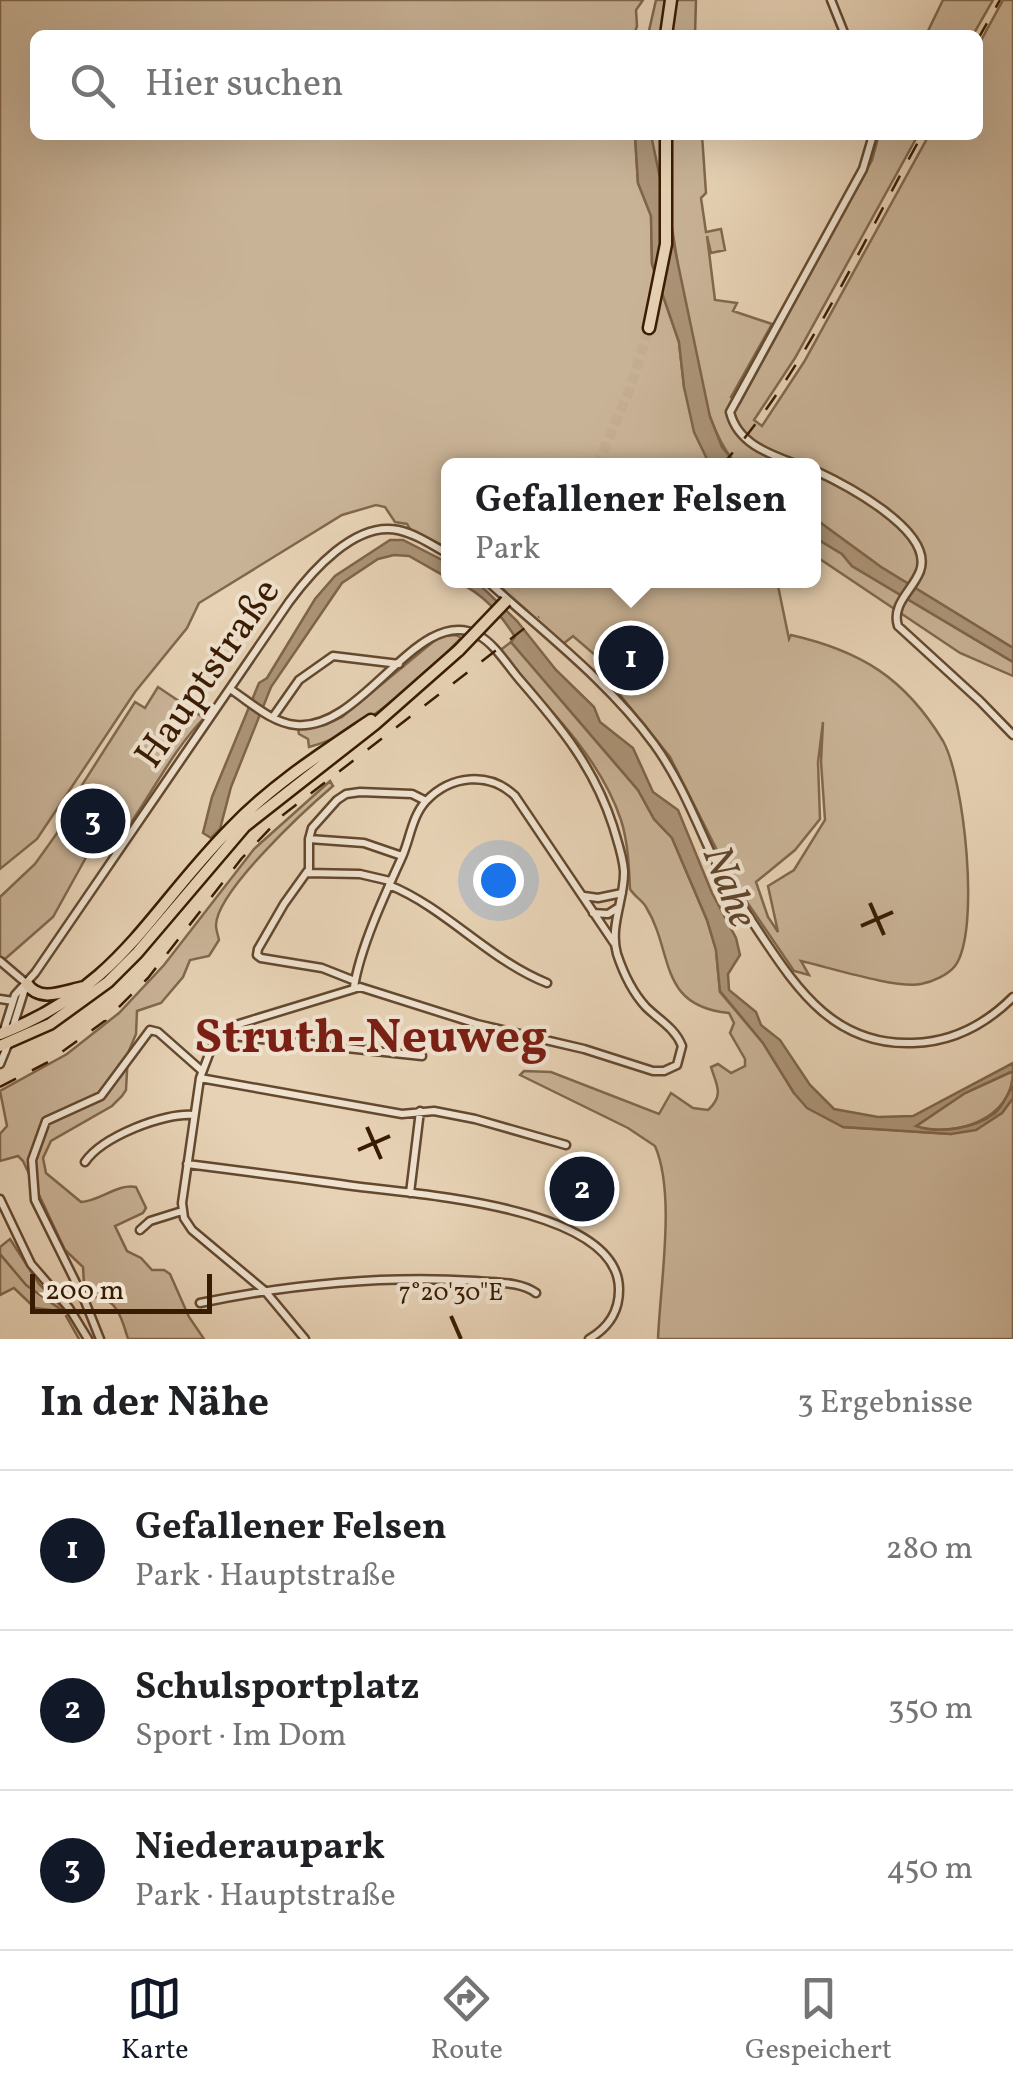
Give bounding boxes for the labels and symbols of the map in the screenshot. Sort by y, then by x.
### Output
street label: Hauptstraße [123,568,295,781]
pin: 1 [598,620,664,696]
pin: 3 [61,784,126,858]
water label: Nahe [685,838,770,937]
your location [473,855,524,906]
district label: Struth-Neuweg [194,1004,548,1074]
pin: 2 [550,1152,614,1226]
scale bar [30,1269,212,1314]
text: 7°20'30"E [399,1276,503,1311]

